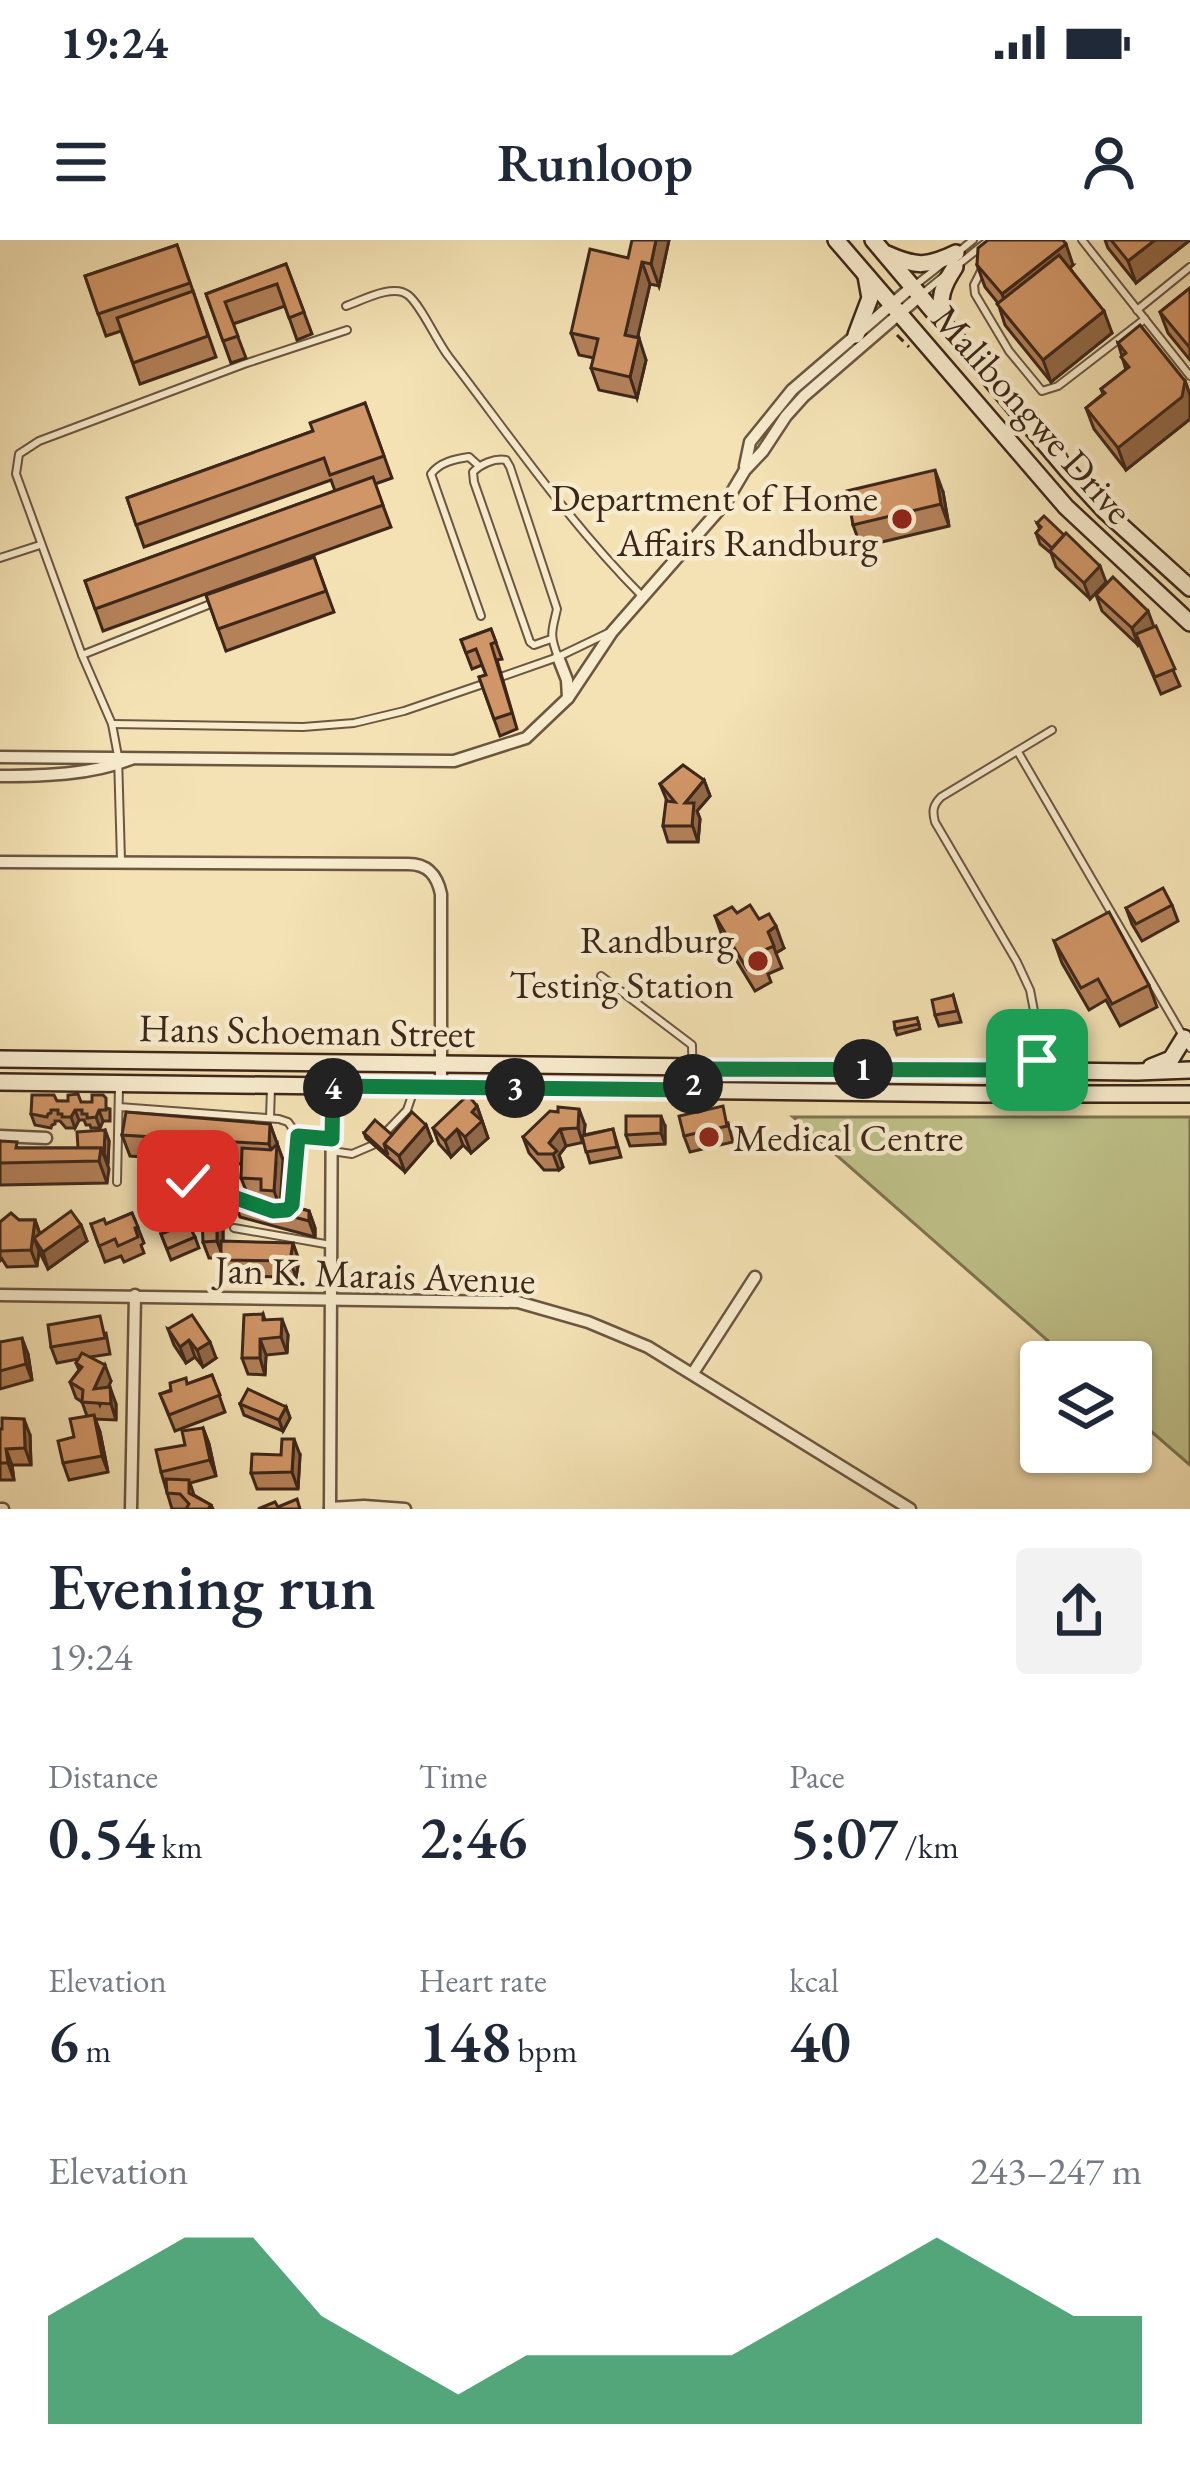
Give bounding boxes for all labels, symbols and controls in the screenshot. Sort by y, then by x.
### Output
text: 19:24 [60,13,168,71]
text: Runloop [497,127,693,197]
icon: menu [48,129,114,195]
icon: person [1076,129,1142,195]
street label: Malibongwe Drive [921,294,1145,535]
place label: Department of Home Affairs Randburg [551,472,879,568]
marker: Department of Home Affairs Randburg [889,506,915,532]
place label: Randburg Testing Station [509,914,735,1010]
marker: Randburg Testing Station [745,948,771,974]
street label: Hans Schoeman Street [138,1002,476,1059]
pin [986,1009,1088,1111]
icon: arrive [1004,1027,1070,1093]
pin: 1 [833,1039,893,1099]
text: 1 [854,1047,872,1090]
pin: 2 [663,1054,723,1114]
pin: 4 [303,1058,363,1118]
pin: 3 [485,1058,545,1118]
text: 2 [684,1062,702,1105]
text: 4 [324,1066,342,1109]
text: 3 [506,1066,524,1109]
place label: Medical Centre [733,1112,963,1163]
marker: Medical Centre [696,1124,722,1150]
pin [137,1130,239,1232]
icon: check [155,1148,221,1214]
street label: Jan K. Marais Avenue [211,1243,536,1306]
map controls [1020,1341,1152,1473]
button: layers [1020,1341,1152,1473]
text: Evening run [48,1543,376,1629]
button: share [1016,1548,1142,1674]
text: 19:24 [48,1631,133,1682]
text: Distance [48,1755,158,1798]
text: Time [419,1755,487,1798]
text: Pace [789,1755,845,1798]
text: 0.54 [48,1798,155,1876]
text: 2:46 [419,1798,527,1876]
text: 5:07 [789,1798,898,1876]
text: km [155,1825,203,1868]
text: /km [898,1825,959,1868]
text: Elevation [48,1959,167,2002]
text: Heart rate [419,1959,547,2002]
text: kcal [789,1959,839,2002]
text: 6 [48,2002,79,2080]
text: 148 [419,2002,511,2080]
text: 40 [789,2002,851,2080]
text: m [79,2029,111,2072]
text: bpm [511,2029,577,2072]
text: Elevation [48,2145,188,2196]
text: 243–247 m [970,2145,1142,2196]

